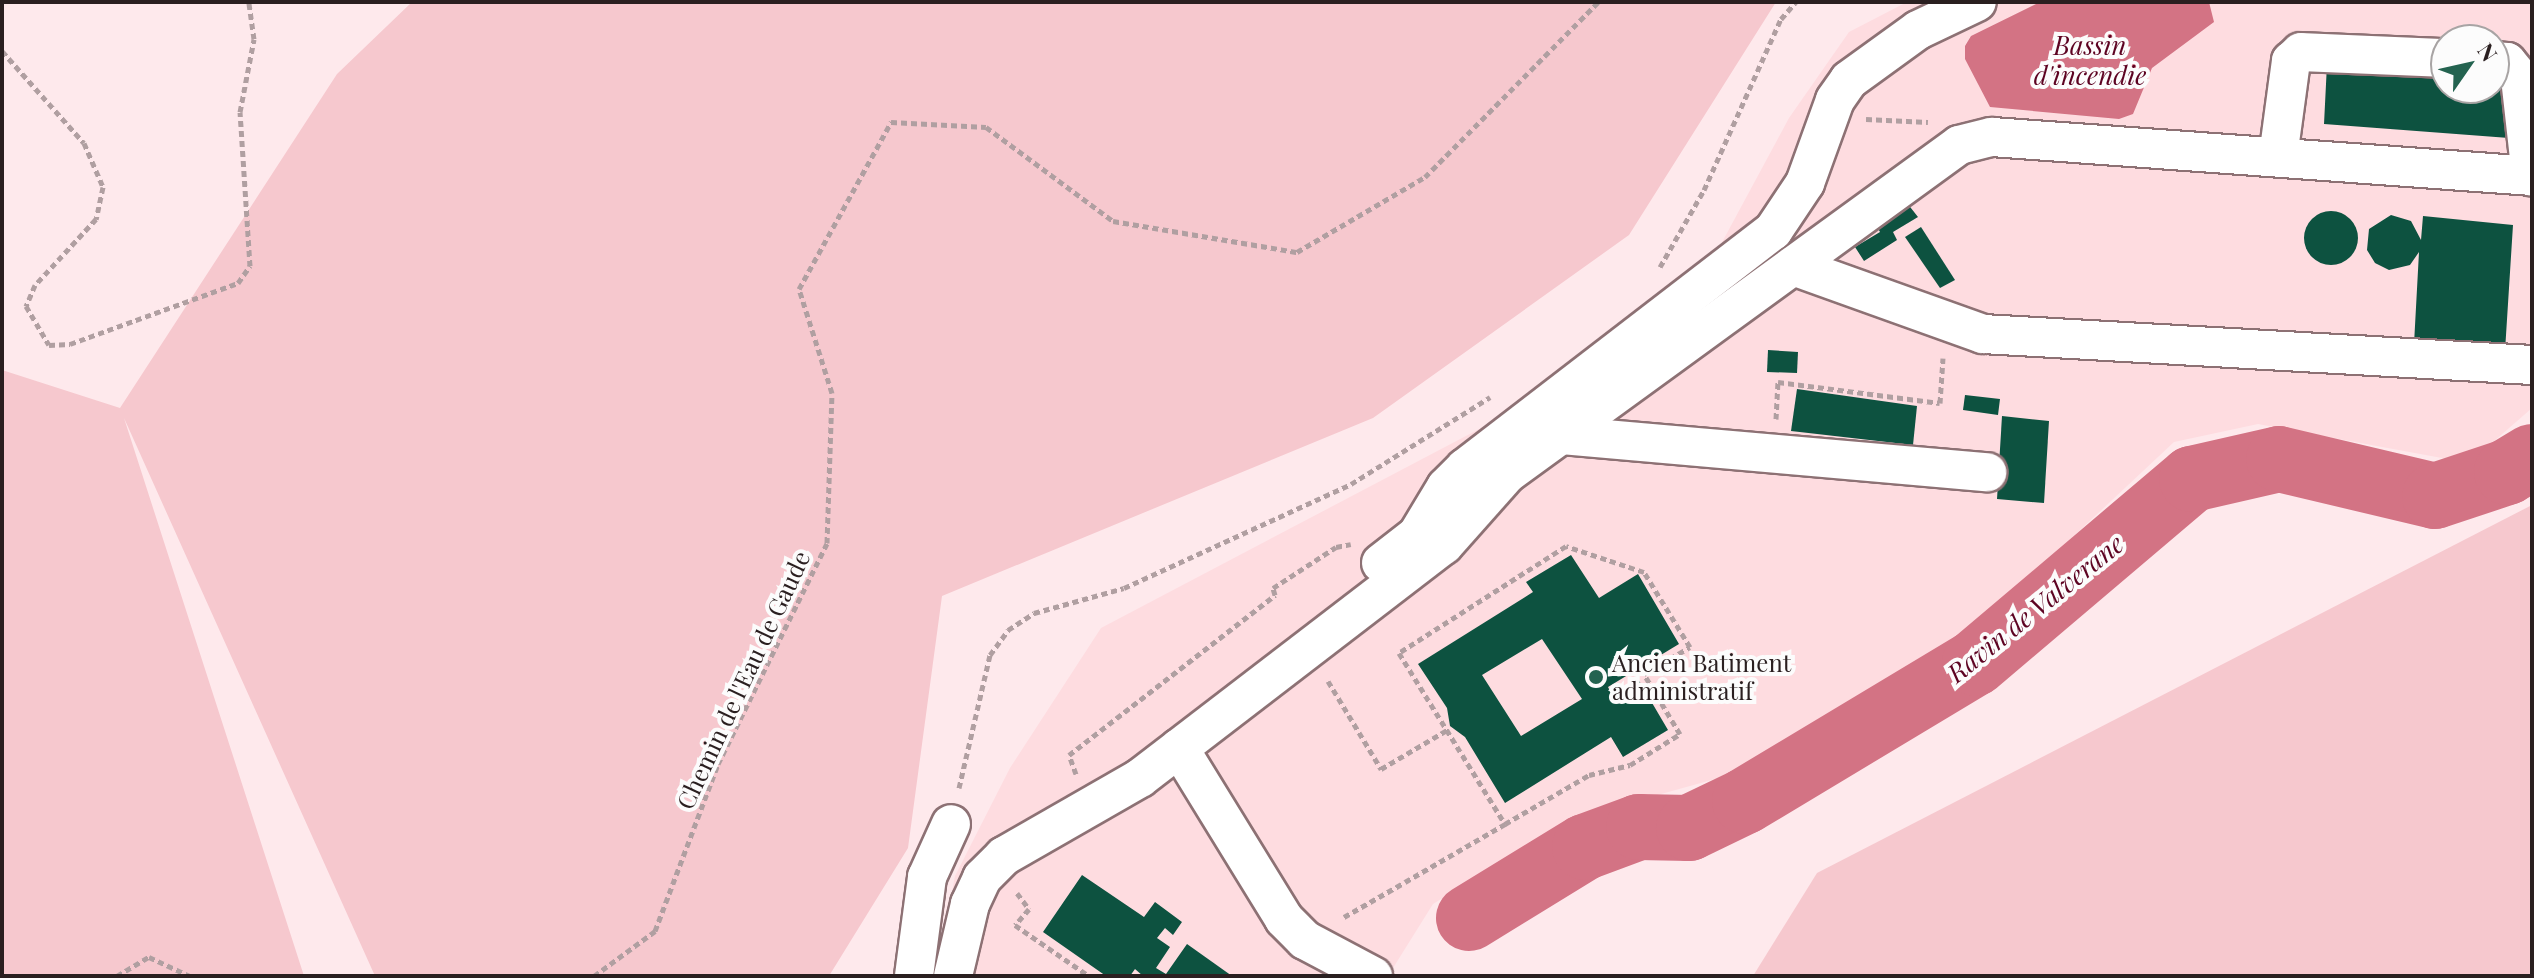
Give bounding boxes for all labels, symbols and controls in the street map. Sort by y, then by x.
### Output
north arrow [2430,24,2510,104]
water label: Bassin d'incendie [2034,29,2146,90]
text: N [2471,37,2505,67]
water label: Ravin de Valverane [1941,527,2129,689]
street label: Chemin de l'Eau de Gaude [670,546,816,814]
place label: Ancien Batiment administratif [1612,649,1791,705]
marker: Ancien Batiment administratif [1587,668,1605,686]

